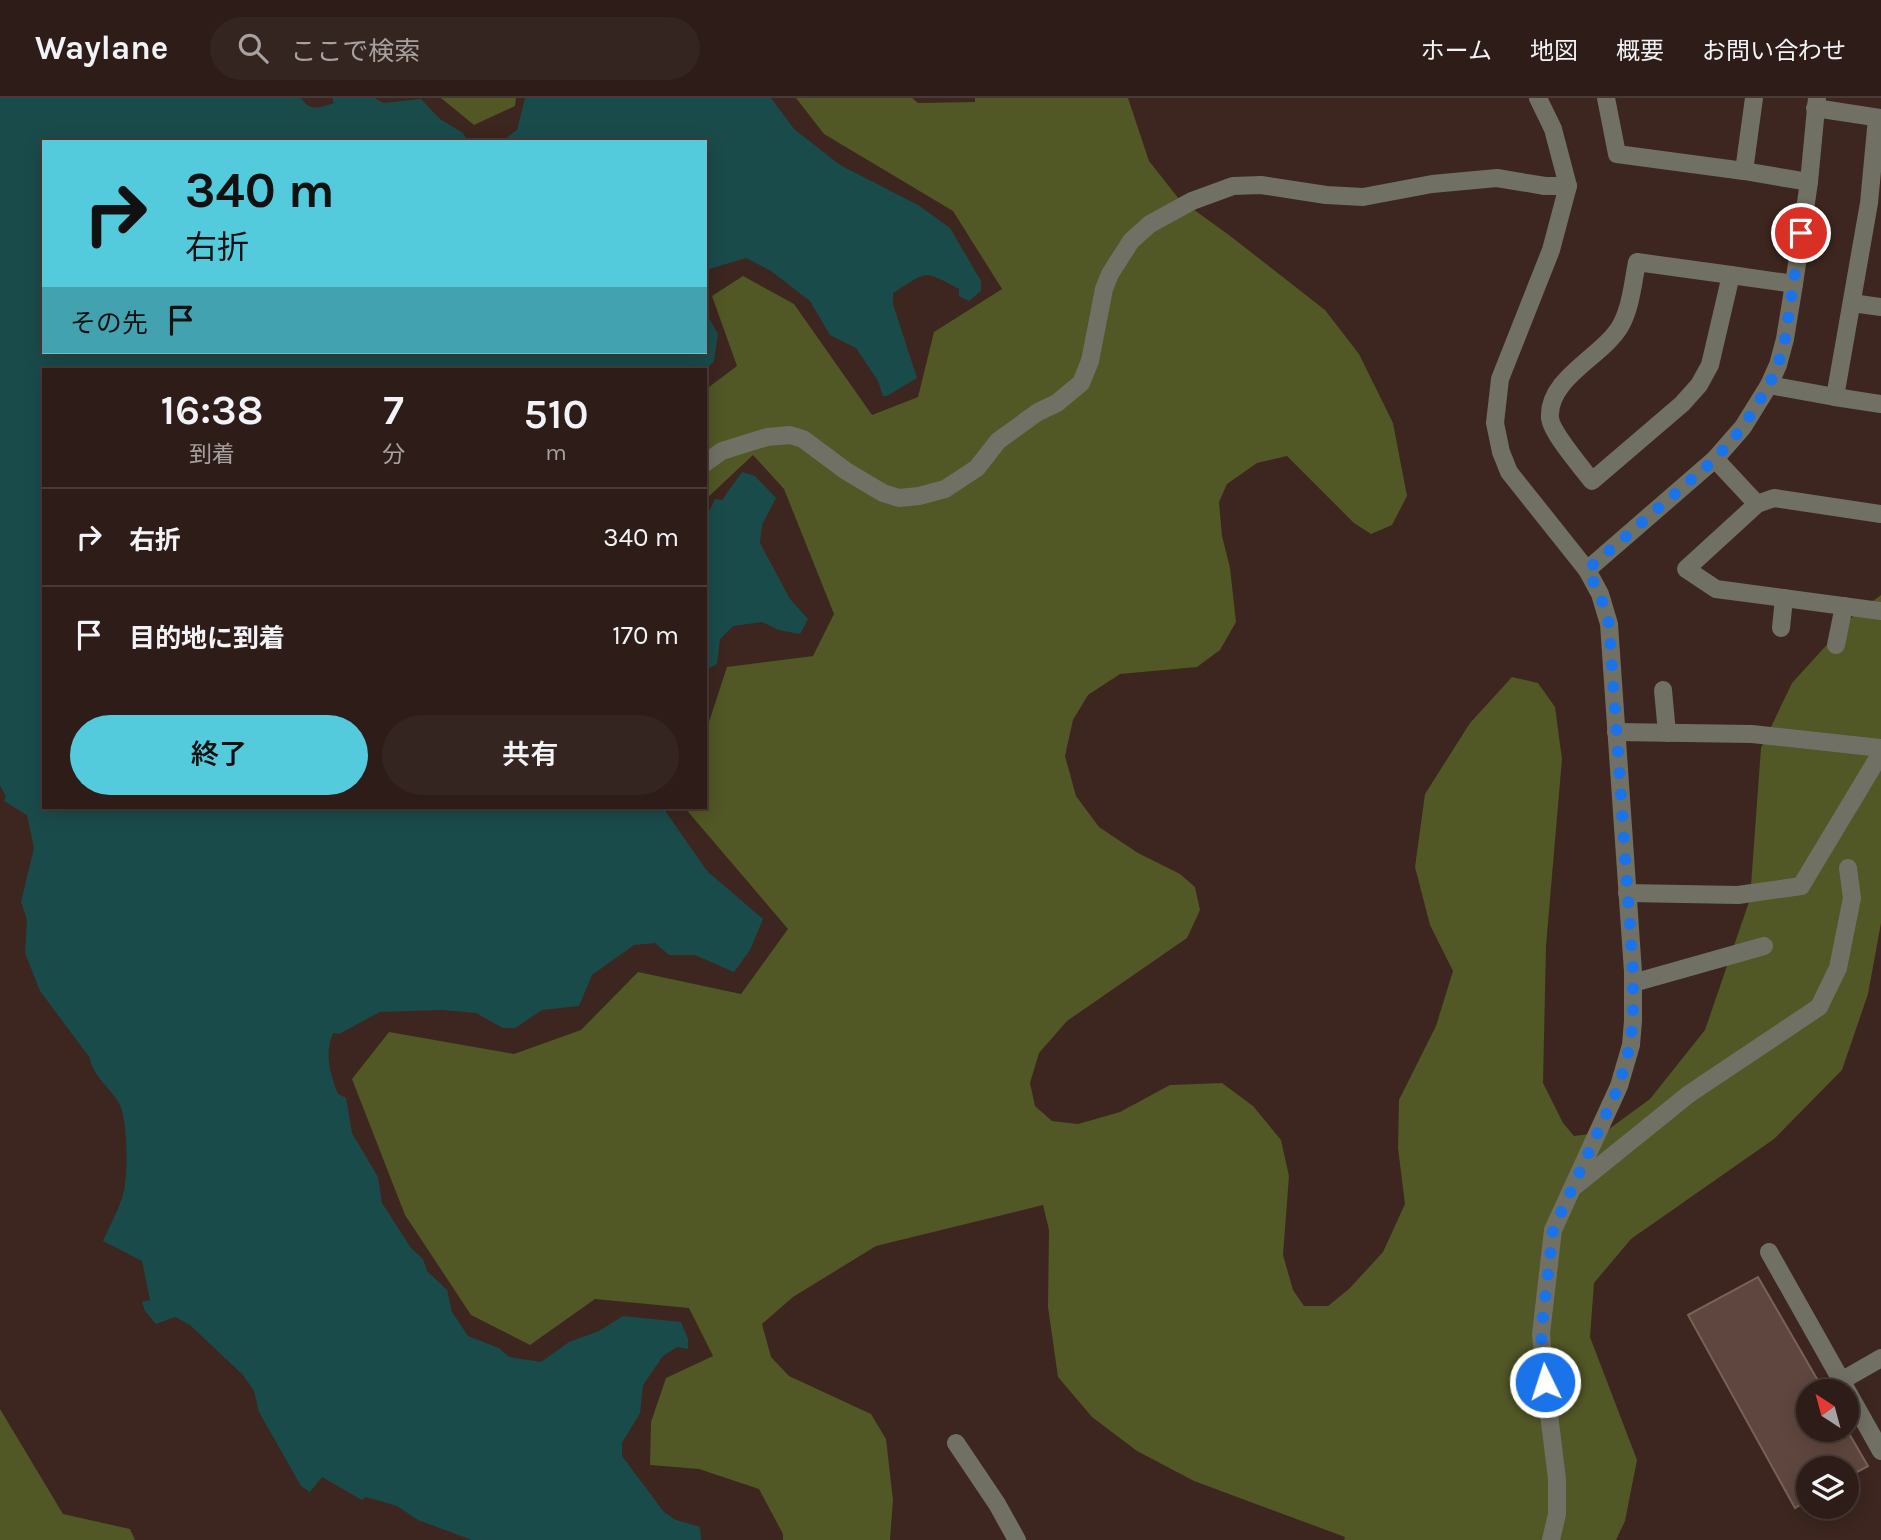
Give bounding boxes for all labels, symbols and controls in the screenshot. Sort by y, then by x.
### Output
search box [210,17,700,80]
text: Waylane [35,29,168,67]
icon: search [234,29,272,67]
text: ここで検索 [290,36,420,67]
text: ホーム [1421,37,1492,65]
text: 地図 [1530,37,1578,65]
text: 概要 [1616,37,1664,65]
text: お問い合わせ [1702,37,1846,65]
text: 340 m [185,162,335,219]
icon: right [70,168,161,259]
pin [1771,203,1831,263]
icon: arrive [1782,214,1820,252]
text: 右折 [185,229,249,266]
icon: arrive [162,301,200,339]
text: その先 [70,308,148,339]
text: 16:38 [160,385,264,435]
text: 7 [383,385,404,435]
text: 510 [524,389,589,439]
text: m [545,439,567,466]
text: 到着 [189,441,235,468]
text: 分 [382,441,405,468]
icon: right [70,518,108,556]
text: 340 m [603,522,679,553]
text: 右折 [129,525,181,556]
icon: arrive [70,616,108,654]
text: 170 m [612,620,679,651]
text: 目的地に到着 [129,623,285,654]
button: 終了 [70,715,368,795]
button: 共有 [382,715,679,795]
position arrow [1508,1345,1582,1419]
north arrow [1796,1379,1858,1442]
map controls [1796,1379,1859,1519]
button: layers [1796,1456,1859,1519]

